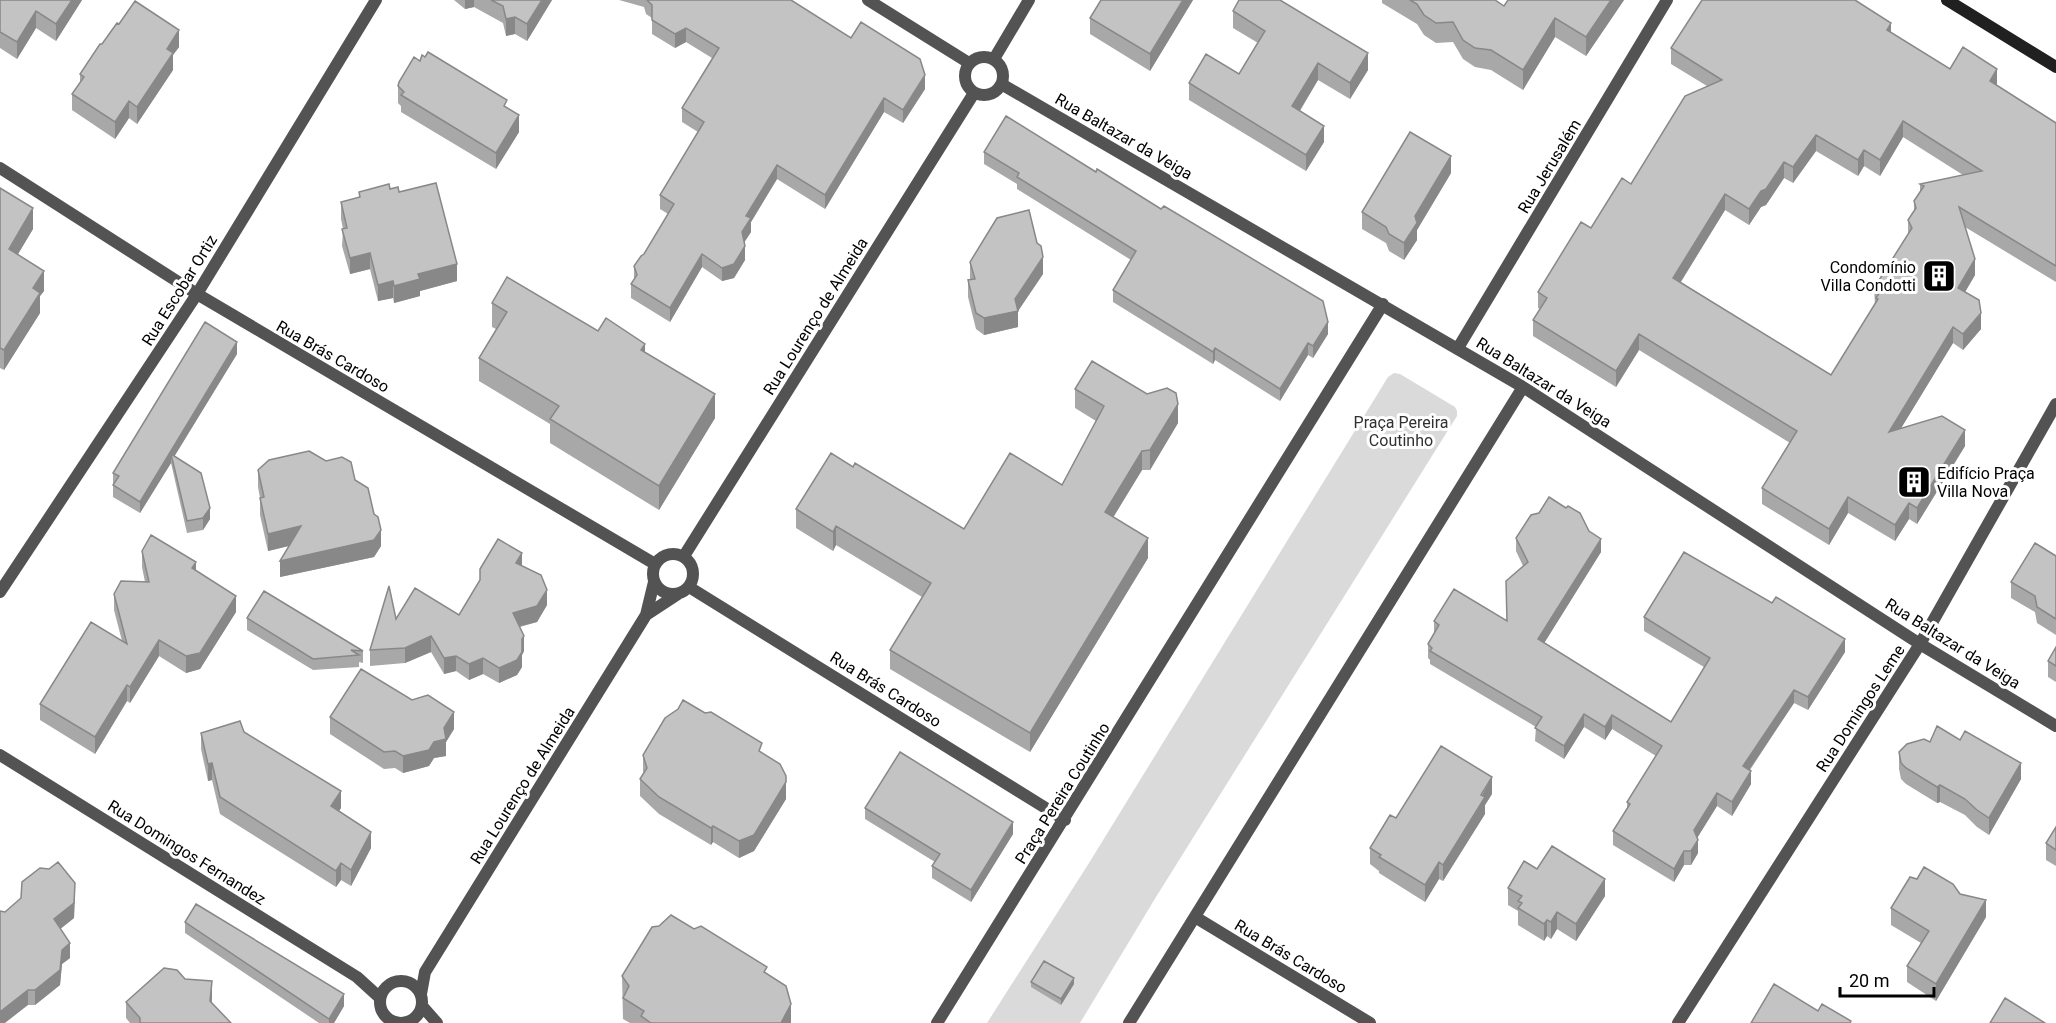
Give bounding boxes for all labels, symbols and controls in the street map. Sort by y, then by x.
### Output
street label: Rua Baltazar da Veiga [1052,89,1196,184]
street label: Rua Jerusalém [1514,116,1585,217]
street label: Rua Escobar Ortiz [138,231,221,349]
street label: Rua Lourenço de Almeida [759,234,872,398]
place label: Condomínio Villa Condotti [1821,258,1916,295]
building icon: Condomínio Villa Condotti [1921,258,1957,294]
street label: Rua Brás Cardoso [273,316,393,396]
street label: Rua Baltazar da Veiga [1473,333,1615,432]
park label: Praça Pereira Coutinho [1354,413,1448,450]
building icon: Edifício Praça Villa Nova [1896,464,1932,500]
place label: Edifício Praça Villa Nova [1937,464,2035,501]
street label: Rua Baltazar da Veiga [1882,594,2024,693]
street label: Rua Domingos Leme [1812,641,1909,775]
street label: Rua Brás Cardoso [827,648,945,731]
street label: Rua Lourenço de Almeida [466,703,579,867]
street label: Praça Pereira Coutinho [1011,719,1114,867]
street label: Rua Domingos Fernandez [104,796,269,909]
street label: Rua Brás Cardoso [1231,916,1350,997]
scale bar [1840,960,1934,998]
text: 20 m [1849,970,1889,991]

